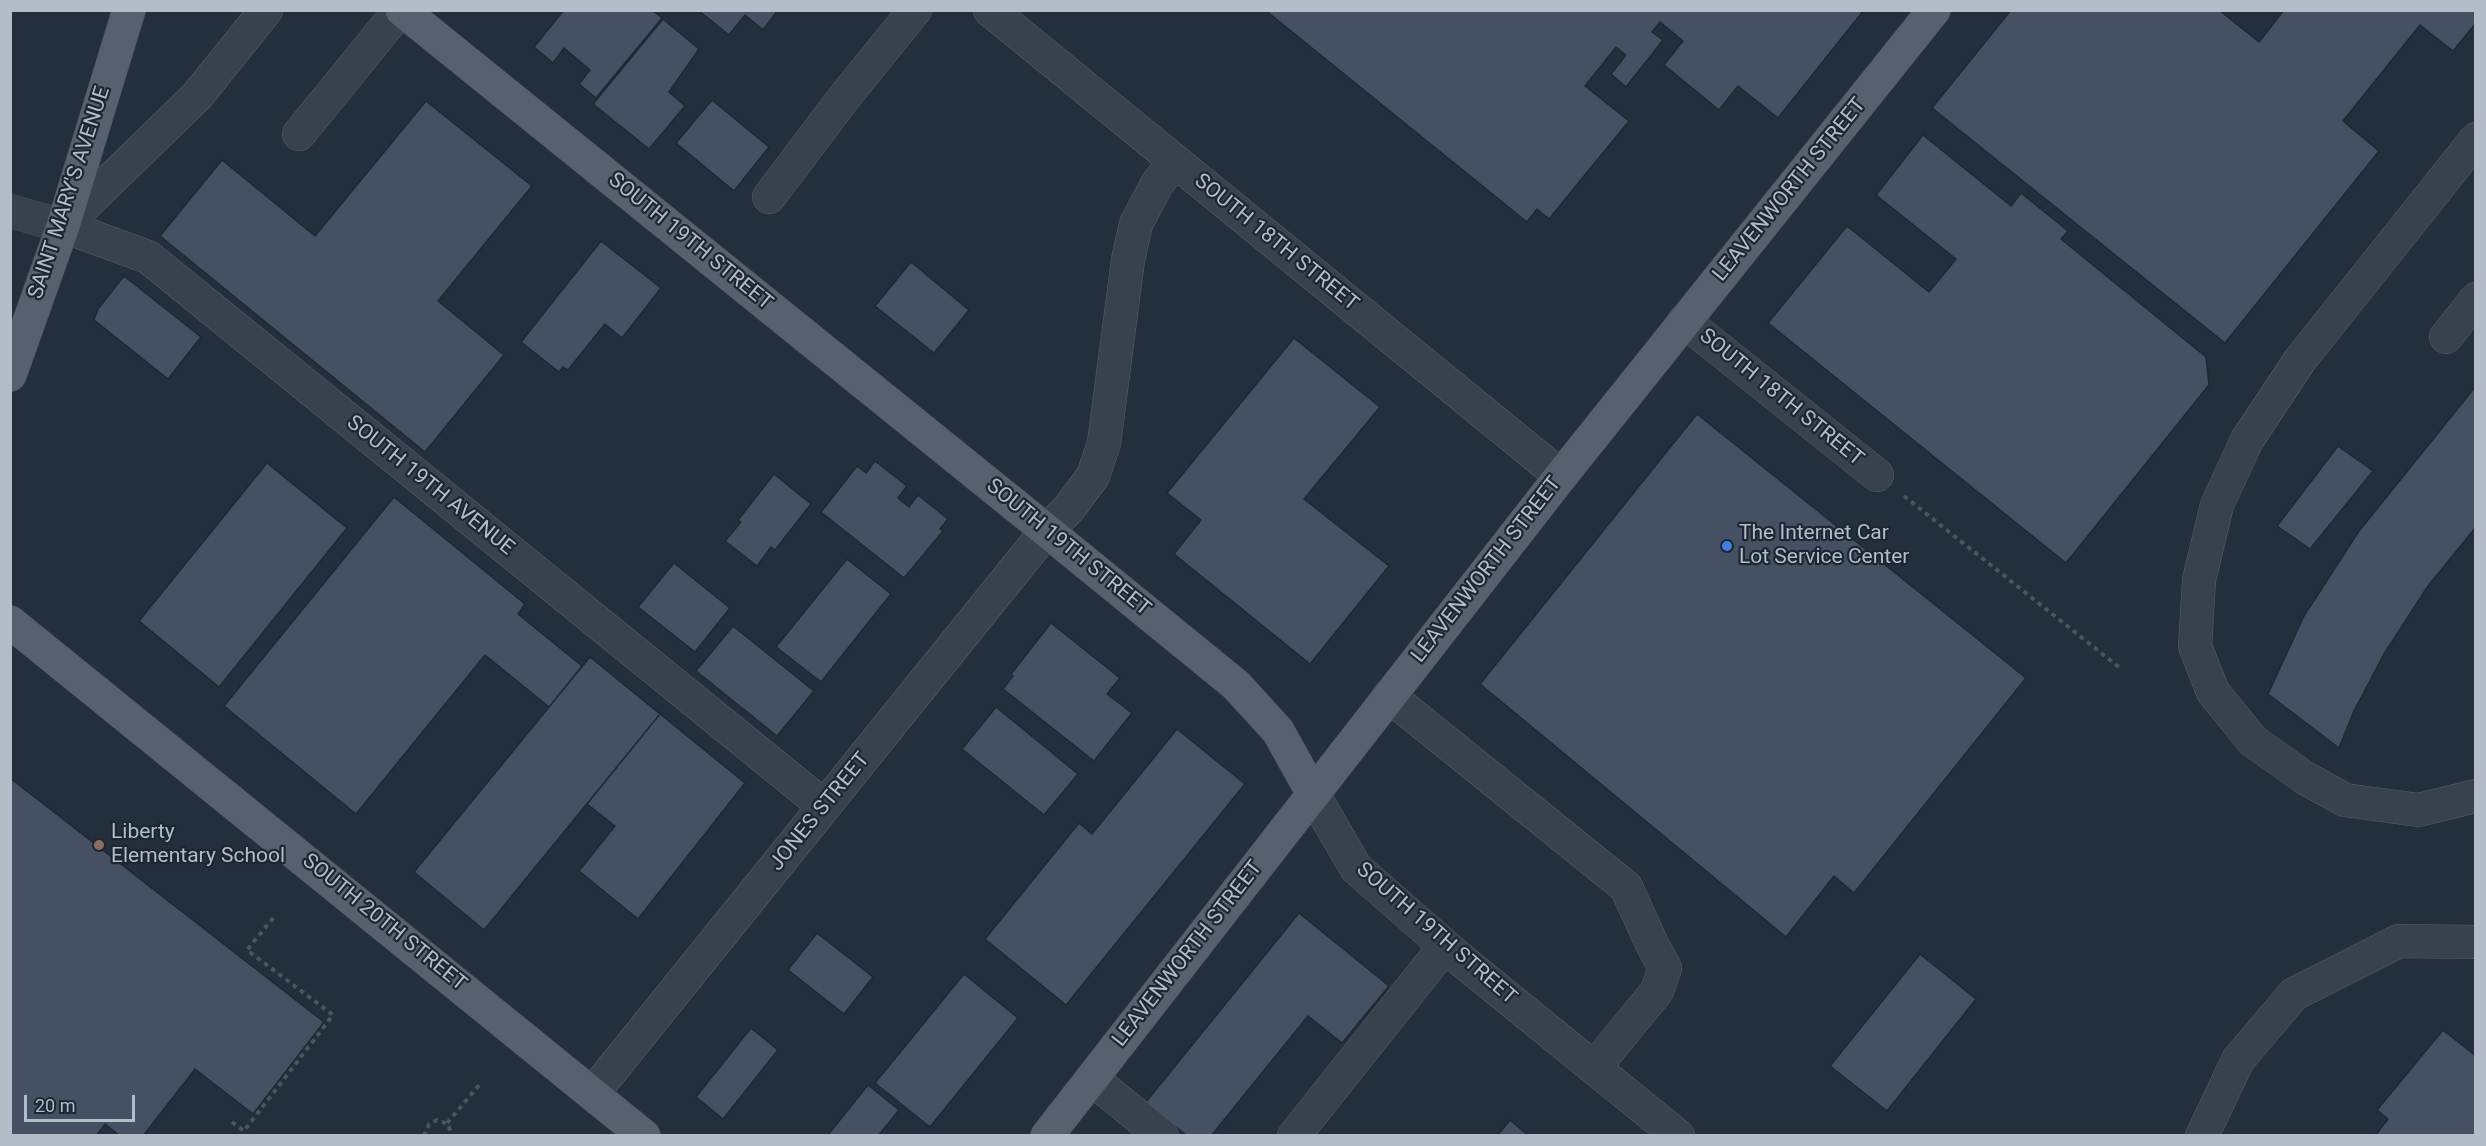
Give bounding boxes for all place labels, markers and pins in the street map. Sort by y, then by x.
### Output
place label: The Internet Car Lot Service Center [1739,521,1909,571]
marker: The Internet Car Lot Service Center [1720,539,1734,553]
place label: Liberty Elementary School [111,820,285,870]
marker: Liberty Elementary School [92,838,106,852]

